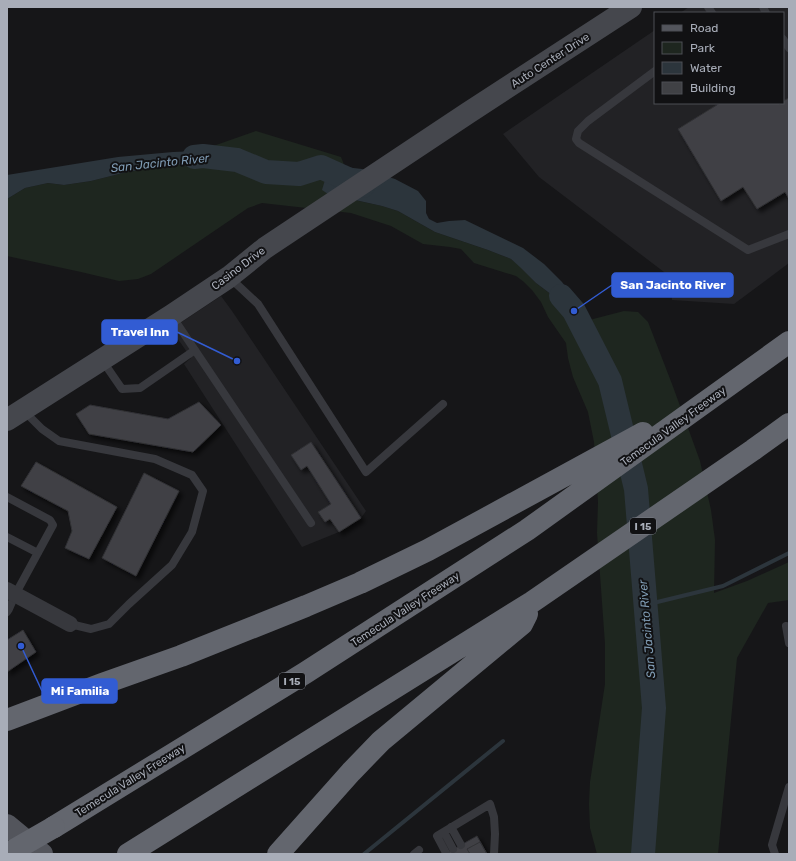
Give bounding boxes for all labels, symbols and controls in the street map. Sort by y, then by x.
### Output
legend [654,12,784,104]
text: Road [690,21,718,35]
street label: Auto Center Drive [509,30,592,91]
text: Park [690,41,716,55]
text: Water [690,61,722,75]
text: Building [690,81,736,95]
water label: San Jacinto River [110,151,210,175]
street label: Casino Drive [209,244,268,293]
callout: San Jacinto River [612,273,733,297]
text: San Jacinto River [620,278,726,292]
callout: Travel Inn [102,320,177,344]
text: Travel Inn [111,325,170,339]
street label: Temecula Valley Freeway [618,384,728,469]
road number: I 15 [630,518,656,534]
street label: Temecula Valley Freeway [349,569,462,649]
water label: San Jacinto River [636,579,658,679]
road number: I 15 [279,673,305,689]
callout: Mi Familia [42,679,117,703]
text: Mi Familia [51,684,109,698]
street label: Temecula Valley Freeway [73,741,188,820]

